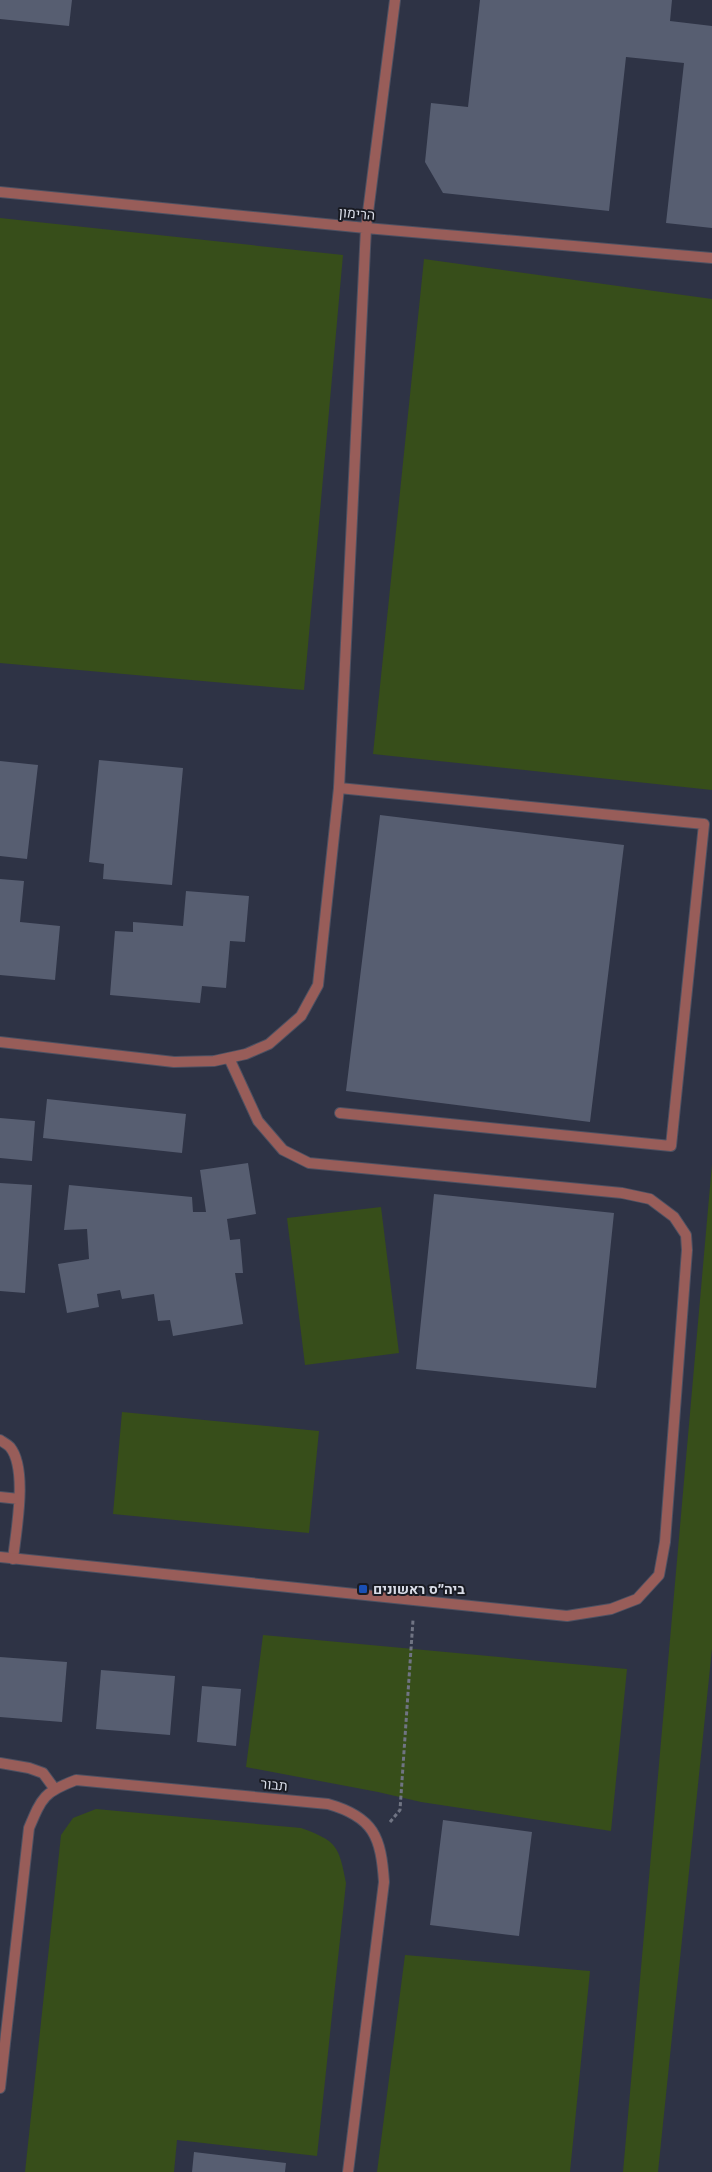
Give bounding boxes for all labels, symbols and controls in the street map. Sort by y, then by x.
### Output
street label: הרימון [338,204,376,224]
place label: ביה״ס ראשונים [373,1581,465,1598]
marker: ביה״ס ראשונים [357,1583,369,1595]
street label: תבור [260,1775,288,1795]

